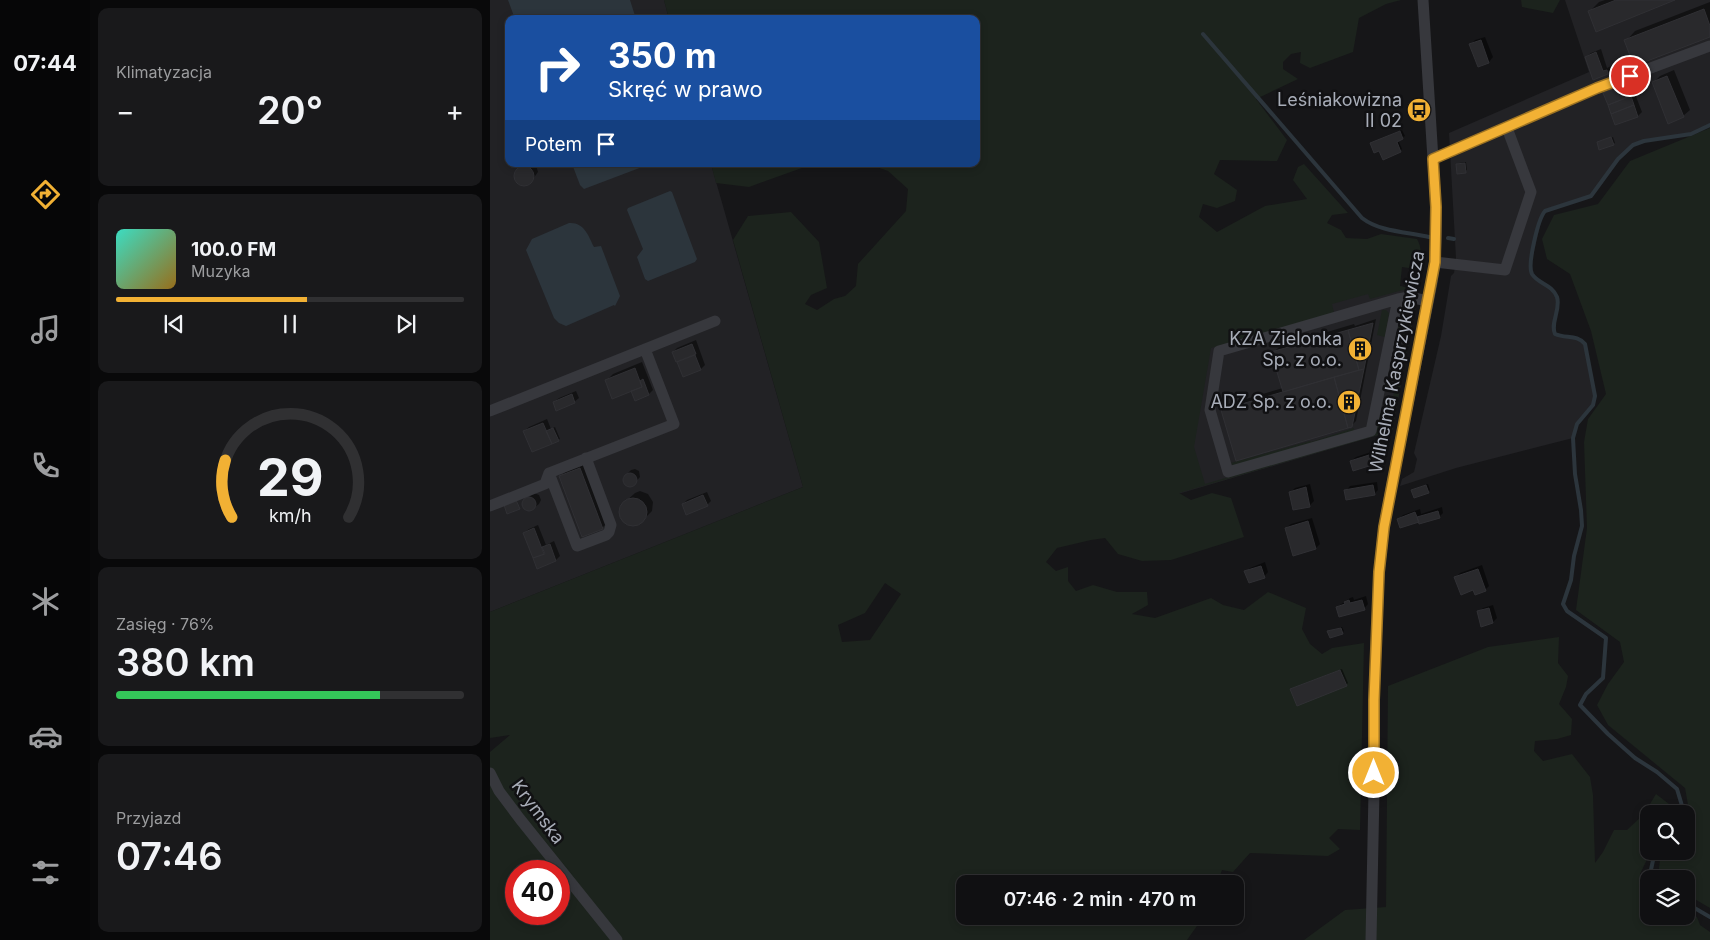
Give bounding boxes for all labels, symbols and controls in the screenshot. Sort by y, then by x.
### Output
text: 350 m [608,34,717,76]
icon: right [525,35,590,100]
text: 07:44 [13,50,77,76]
pin [1609,55,1651,97]
text: Klimatyzacja [116,62,212,82]
icon: arrive [1616,62,1644,90]
text: Skręć w prawo [608,76,763,102]
text: 20° [257,87,323,133]
place label: Leśniakowizna II 02 [1277,89,1402,131]
text: − [116,94,135,128]
text: + [445,94,464,128]
bus stop icon: Leśniakowizna II 02 [1406,97,1432,123]
icon: arrive [592,130,620,158]
text: Potem [525,133,582,156]
icon: directions [28,177,63,212]
text: 100.0 FM [191,238,276,261]
street label: Wilhelma Kasprzykiewicza [1365,249,1428,475]
text: Muzyka [191,261,251,281]
icon: previous [160,310,188,338]
icon: pause [276,310,304,338]
icon: next [392,310,420,338]
icon: music [28,312,63,347]
place label: KZA Zielonka Sp. z o.o. [1229,328,1342,370]
building icon: KZA Zielonka Sp. z o.o. [1347,336,1373,362]
building icon: ADZ Sp. z o.o. [1336,389,1362,415]
place label: ADZ Sp. z o.o. [1210,391,1332,412]
text: 29 [257,446,323,509]
icon: phone [28,448,63,483]
text: km/h [269,505,311,526]
icon: climate [28,584,63,619]
text: Zasięg · 76% [116,614,215,634]
text: 380 km [116,639,255,685]
icon: car [28,719,63,754]
position arrow [1347,746,1399,798]
street label: Krymska [508,776,569,848]
map controls [1640,805,1695,925]
button: search [1640,805,1695,860]
text: Przyjazd [116,808,181,828]
text: 07:46 [116,833,223,879]
icon: filters [28,855,63,890]
speed limit sign: 40 [505,860,570,925]
button: layers [1640,870,1695,925]
text: 07:46 · 2 min · 470 m [1004,888,1196,911]

